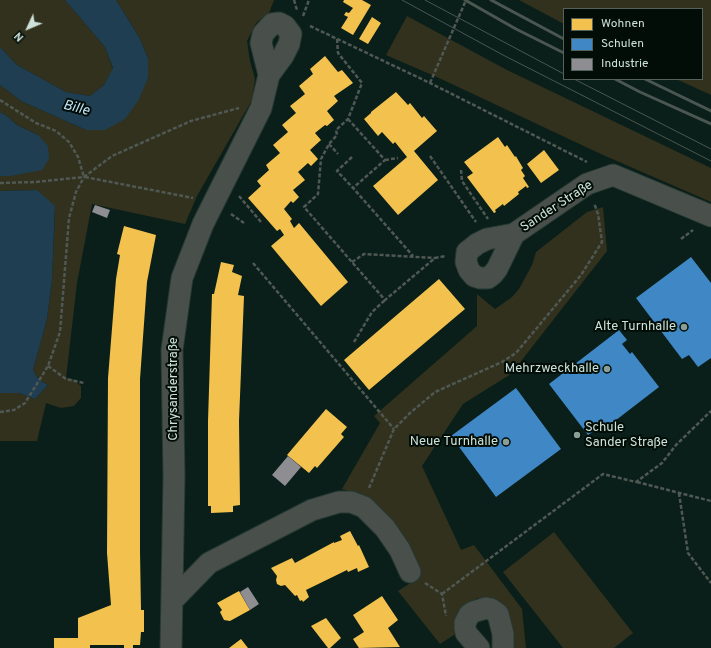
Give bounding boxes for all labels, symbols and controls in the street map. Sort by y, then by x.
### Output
north arrow [8,8,48,48]
legend [563,8,703,80]
text: Wohnen [601,16,645,32]
text: N [12,29,27,44]
text: Schulen [601,36,644,52]
text: Industrie [601,56,649,72]
water label: Bille [61,98,91,120]
street label: Sander Straße [518,178,596,236]
place label: Alte Turnhalle [594,319,676,335]
marker: Alte Turnhalle [679,322,689,332]
street label: Chrysanderstraße [166,337,182,441]
place label: Mehrzweckhalle [505,361,599,377]
marker: Mehrzweckhalle [602,364,612,374]
place label: Schule Sander Straße [585,420,668,451]
marker: Schule Sander Straße [572,430,582,440]
place label: Neue Turnhalle [410,434,498,450]
marker: Neue Turnhalle [501,437,511,447]

